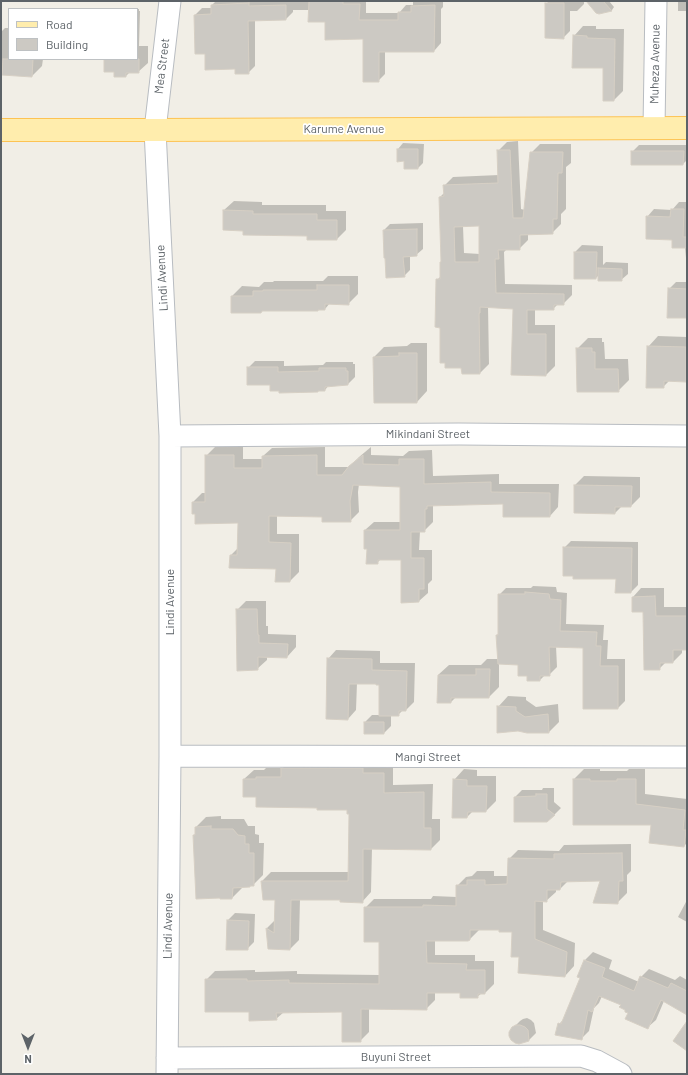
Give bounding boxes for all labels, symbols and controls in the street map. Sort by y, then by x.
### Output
legend [8,8,138,60]
text: Road [46,17,73,31]
street label: Muheza Avenue [647,24,663,104]
text: Building [46,37,88,51]
street label: Mea Street [151,37,173,95]
street label: Karume Avenue [303,122,385,136]
street label: Lindi Avenue [153,244,171,312]
street label: Mikindani Street [386,427,470,441]
street label: Lindi Avenue [163,569,177,635]
street label: Mangi Street [395,750,461,764]
street label: Lindi Avenue [160,893,176,959]
north arrow [8,1027,48,1067]
street label: Buyuni Street [361,1050,431,1064]
text: N [24,1053,32,1066]

